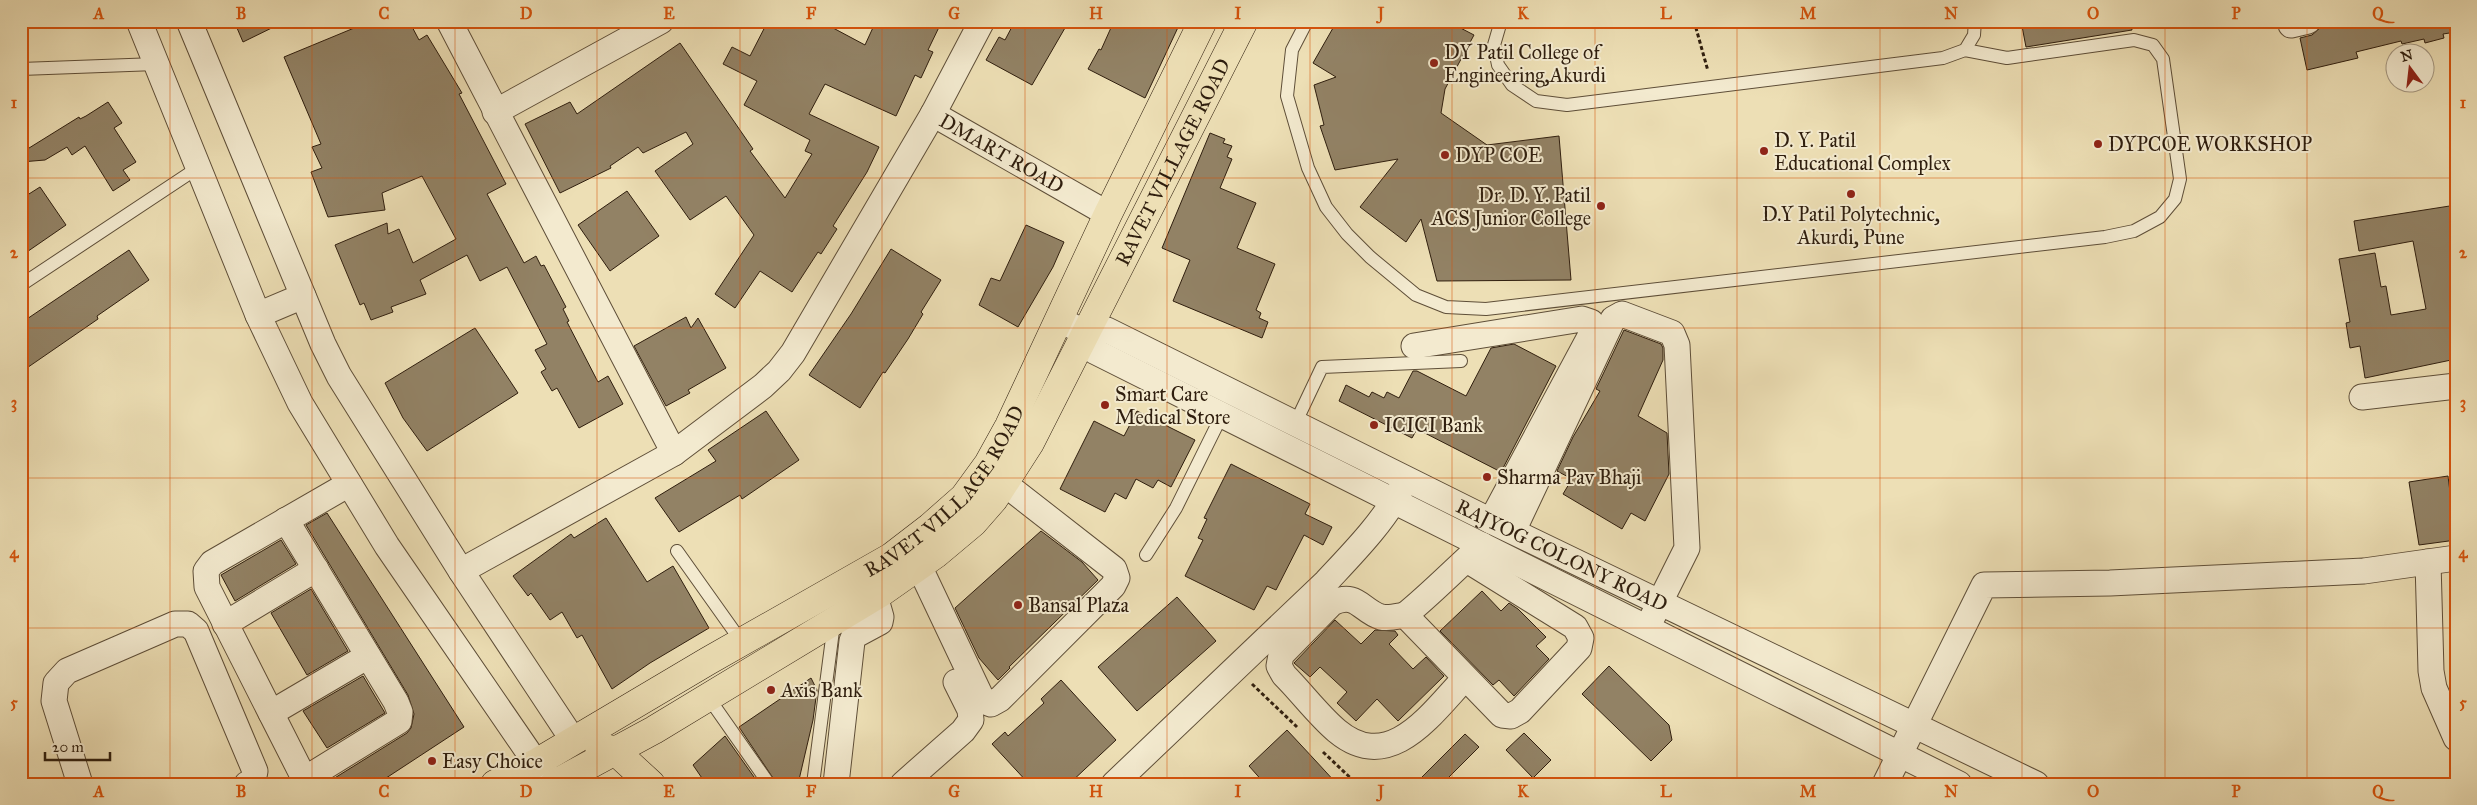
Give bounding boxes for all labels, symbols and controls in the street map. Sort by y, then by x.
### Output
text: A [93,4,105,23]
text: B [236,4,246,23]
text: C [379,4,390,23]
text: D [520,4,533,23]
text: E [663,4,675,23]
text: F [806,4,817,23]
text: G [948,4,960,23]
text: H [1089,4,1103,23]
text: I [1235,4,1242,23]
text: J [1376,4,1385,24]
text: K [1517,4,1529,23]
text: L [1660,4,1672,23]
text: M [1800,4,1817,23]
text: N [1944,4,1958,23]
text: O [2087,4,2099,23]
text: P [2231,4,2241,23]
text: Q [2372,4,2395,24]
place label: DY Patil College of Engineering,Akurdi [1444,40,1607,88]
north arrow [2384,42,2434,92]
text: N [2399,46,2415,66]
street label: RAVET VILLAGE ROAD [1110,54,1235,270]
marker: DY Patil College of Engineering,Akurdi [1428,57,1440,69]
text: 1 [11,93,18,112]
text: 1 [2460,93,2467,112]
street label: DMART ROAD [935,108,1068,198]
place label: D. Y. Patil Educational Complex [1774,128,1951,175]
place label: DYPCOE WORKSHOP [2108,132,2312,156]
marker: DYPCOE WORKSHOP [2092,138,2104,150]
place label: DYP COE [1455,143,1542,167]
marker: D. Y. Patil Educational Complex [1758,145,1770,157]
marker: DYP COE [1439,149,1451,161]
place label: Dr. D. Y. Patil ACS Junior College [1431,183,1592,231]
marker: D.Y Patil Polytechnic, Akurdi, Pune [1845,188,1857,200]
marker: Dr. D. Y. Patil ACS Junior College [1595,200,1607,212]
place label: D.Y Patil Polytechnic, Akurdi, Pune [1762,202,1940,249]
text: 2 [10,243,19,262]
text: 2 [2459,243,2468,262]
place label: Smart Care Medical Store [1115,382,1230,429]
text: 3 [11,393,17,413]
text: 3 [2460,393,2466,413]
marker: Smart Care Medical Store [1099,399,1111,411]
street label: RAVET VILLAGE ROAD [860,402,1029,582]
place label: ICICI Bank [1384,413,1483,437]
marker: ICICI Bank [1368,419,1380,431]
place label: Sharma Pav Bhaji [1497,465,1642,489]
marker: Sharma Pav Bhaji [1481,471,1493,483]
street label: RAJYOG COLONY ROAD [1452,494,1672,616]
text: 4 [10,543,20,563]
text: 4 [2459,543,2469,563]
place label: Bansal Plaza [1028,593,1130,617]
marker: Bansal Plaza [1012,599,1024,611]
place label: Axis Bank [780,678,863,702]
marker: Axis Bank [765,684,777,696]
text: 5 [10,693,18,712]
text: 5 [2459,693,2467,712]
scale bar [45,730,110,762]
text: 20 m [52,738,84,756]
place label: Easy Choice [442,749,543,773]
marker: Easy Choice [426,755,438,767]
text: A [93,782,105,801]
text: B [236,782,246,801]
text: C [379,782,390,801]
text: D [520,782,533,801]
text: E [663,782,675,801]
text: F [806,782,817,801]
text: G [948,782,960,801]
text: H [1089,782,1103,801]
text: I [1235,782,1242,801]
text: J [1376,782,1385,802]
text: K [1517,782,1529,801]
text: L [1660,782,1672,801]
text: M [1800,782,1817,801]
text: N [1944,782,1958,801]
text: O [2087,782,2099,801]
text: P [2231,782,2241,801]
text: Q [2372,782,2395,802]

